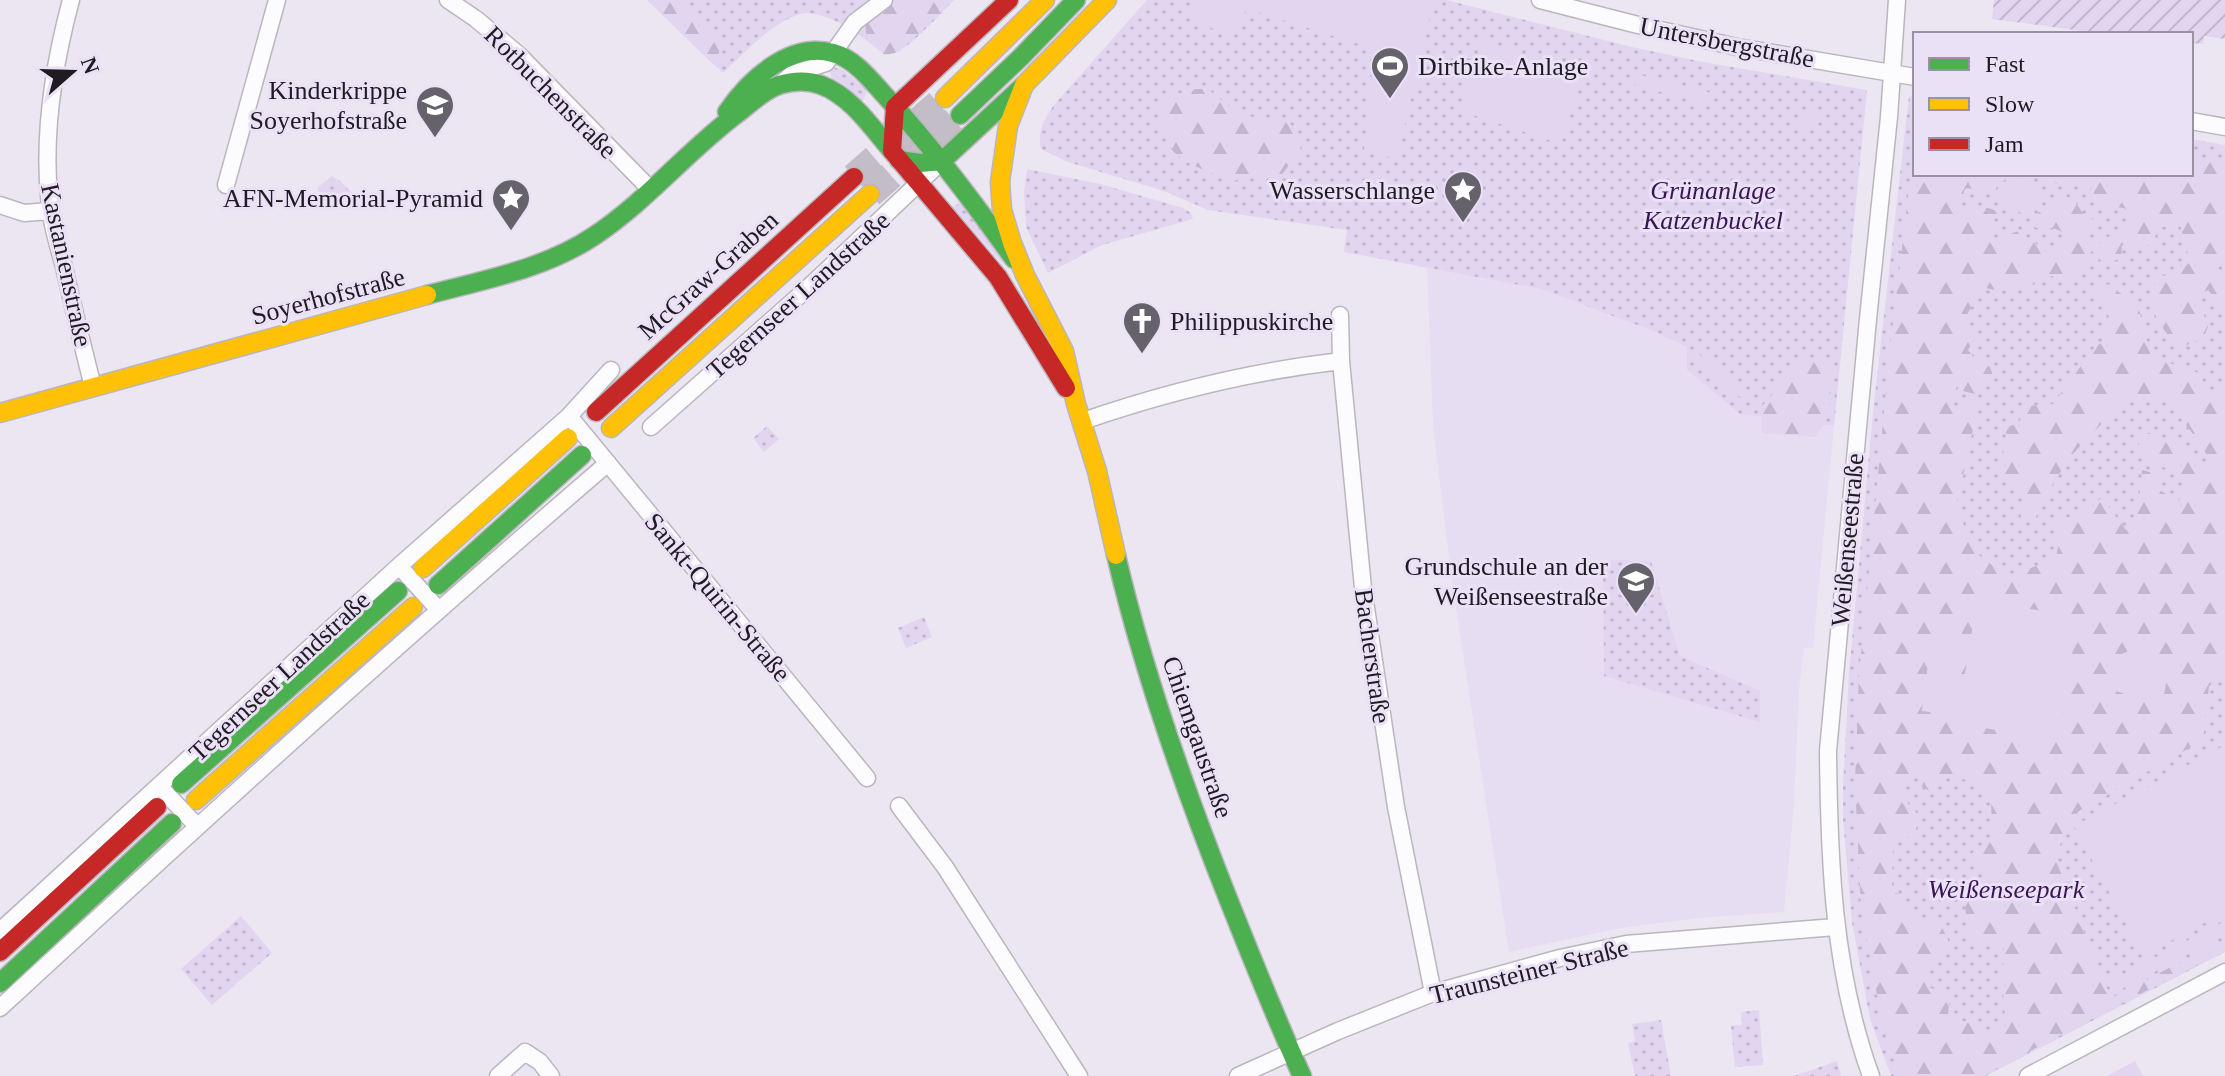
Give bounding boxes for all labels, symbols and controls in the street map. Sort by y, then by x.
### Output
street label: Untersbergstraße [1637,11,1817,74]
street label: Rotbuchenstraße [479,20,623,164]
north arrow [32,32,112,112]
legend [1913,32,2193,176]
sports icon: Dirtbike-Anlage [1369,45,1411,100]
text: Fast [1985,51,2025,77]
place label: Dirtbike-Anlage [1418,52,1588,81]
text: N [76,54,105,77]
place label: Kinderkrippe Soyerhofstraße [250,76,407,135]
school or university icon: Kinderkrippe Soyerhofstraße [414,84,456,139]
text: Slow [1985,91,2035,117]
text: Jam [1985,131,2024,157]
place icon: Wasserschlange [1442,169,1484,224]
place label: Wasserschlange [1270,176,1435,205]
park label: Grünanlage Katzenbuckel [1642,176,1783,235]
place icon: AFN-Memorial-Pyramid [490,177,532,232]
street label: Kastanienstraße [35,181,98,349]
place label: AFN-Memorial-Pyramid [223,184,483,213]
street label: McGraw-Graben [633,205,784,346]
street label: Tegernseer Landstraße [701,206,896,385]
street label: Soyerhofstraße [248,262,408,331]
church icon: Philippuskirche [1121,300,1163,355]
place label: Philippuskirche [1170,307,1333,336]
street label: Weißenseestraße [1825,452,1870,628]
street label: Sankt-Quirin-Straße [639,507,796,687]
place label: Grundschule an der Weißenseestraße [1404,552,1608,611]
school or university icon: Grundschule an der Weißenseestraße [1615,560,1657,615]
street label: Tegernseer Landstraße [183,585,375,767]
street label: Bacherstraße [1349,587,1396,725]
street label: Chiemgaustraße [1156,653,1239,822]
park label: Weißenseepark [1928,875,2085,904]
street label: Traunsteiner Straße [1427,933,1631,1010]

